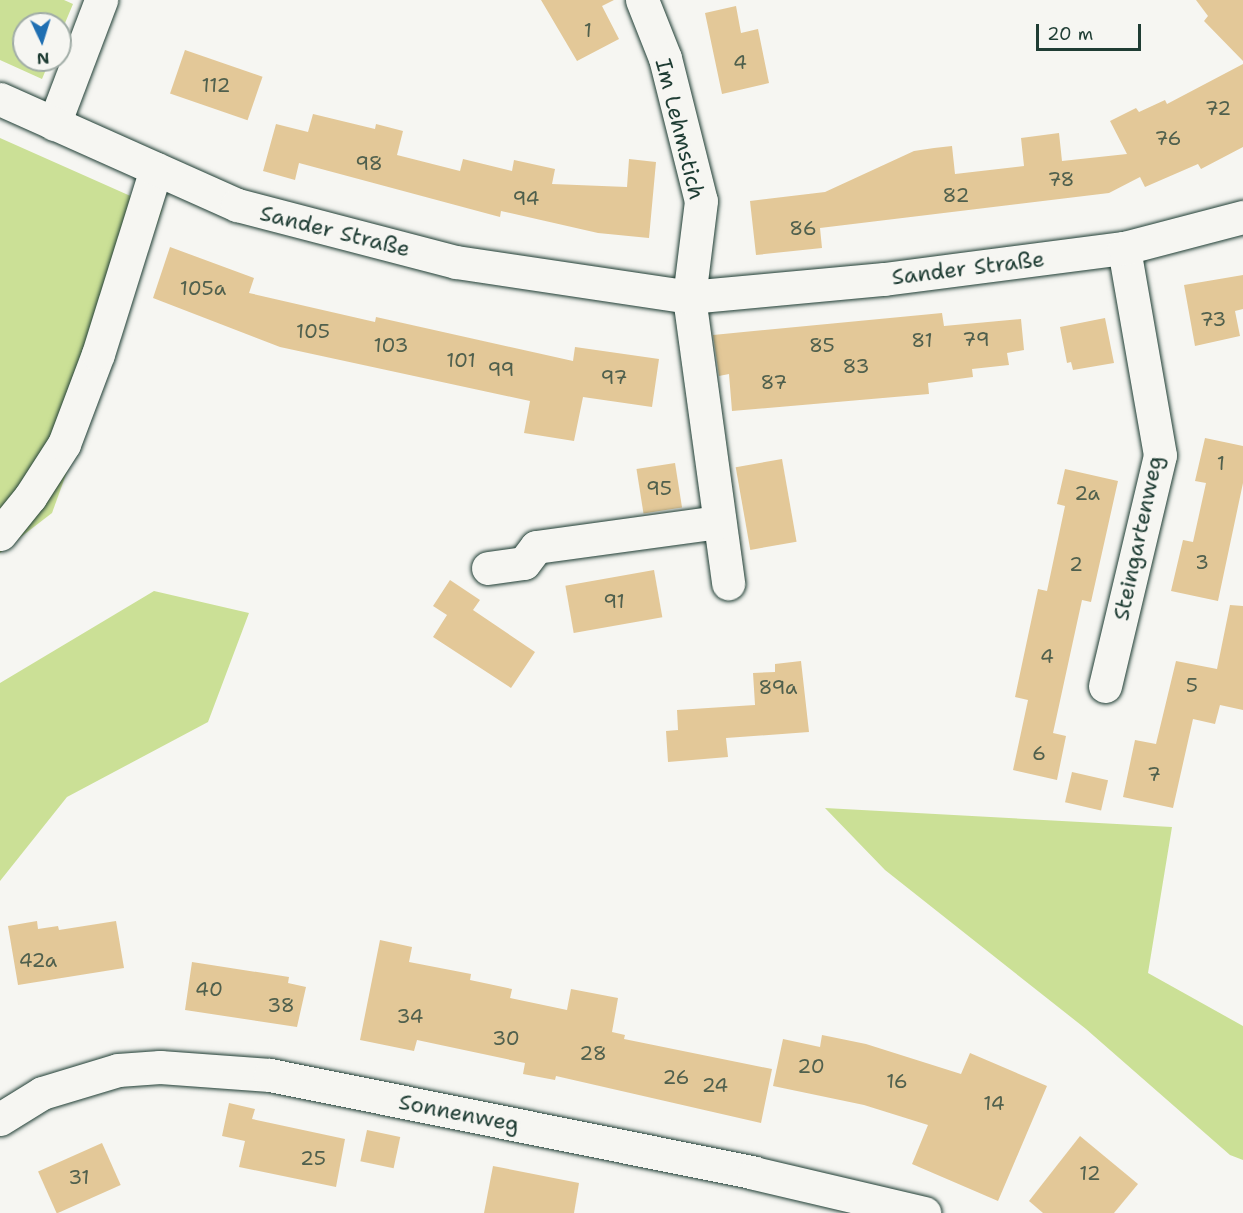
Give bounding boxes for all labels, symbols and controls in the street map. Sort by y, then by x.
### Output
north arrow [12,12,72,72]
scale bar [1039,12,1144,50]
house number: 1 [584,18,592,42]
text: 20 m [1047,22,1093,46]
text: N [36,48,50,69]
house number: 4 [733,50,747,74]
street label: Im Lehmstich [650,56,710,202]
house number: 112 [202,73,230,97]
house number: 72 [1205,96,1231,120]
house number: 76 [1154,126,1182,150]
house number: 98 [355,151,383,175]
house number: 78 [1047,167,1075,191]
house number: 82 [943,183,969,207]
house number: 94 [512,186,540,210]
street label: Sander Straße [257,200,413,262]
house number: 86 [789,216,817,240]
street label: Sander Straße [890,246,1046,290]
house number: 105a [180,276,226,300]
house number: 73 [1200,307,1226,331]
house number: 105 [296,319,330,343]
house number: 79 [962,327,990,351]
house number: 81 [911,328,933,352]
house number: 103 [374,333,408,357]
house number: 85 [809,333,835,357]
house number: 101 [446,348,476,372]
house number: 83 [843,354,869,378]
house number: 99 [487,357,515,381]
house number: 97 [601,365,627,389]
house number: 87 [761,370,787,394]
house number: 1 [1217,451,1225,475]
street label: Steingartenweg [1108,453,1168,623]
house number: 95 [646,476,672,500]
house number: 2a [1074,481,1100,505]
house number: 3 [1195,550,1209,574]
house number: 2 [1069,552,1083,576]
house number: 91 [603,589,625,613]
house number: 4 [1040,644,1054,668]
house number: 5 [1186,673,1198,697]
house number: 89a [758,675,798,699]
house number: 6 [1032,741,1046,765]
house number: 7 [1147,762,1161,786]
house number: 42a [19,948,57,972]
house number: 40 [195,977,223,1001]
house number: 38 [267,993,295,1017]
house number: 34 [396,1004,424,1028]
house number: 30 [492,1026,520,1050]
house number: 28 [579,1041,607,1065]
house number: 20 [797,1054,825,1078]
house number: 26 [662,1065,690,1089]
house number: 16 [886,1069,908,1093]
house number: 24 [702,1073,728,1097]
street label: Sonnenweg [397,1088,521,1138]
house number: 14 [983,1091,1005,1115]
house number: 25 [300,1146,326,1170]
house number: 12 [1079,1161,1101,1185]
house number: 31 [68,1165,90,1189]

